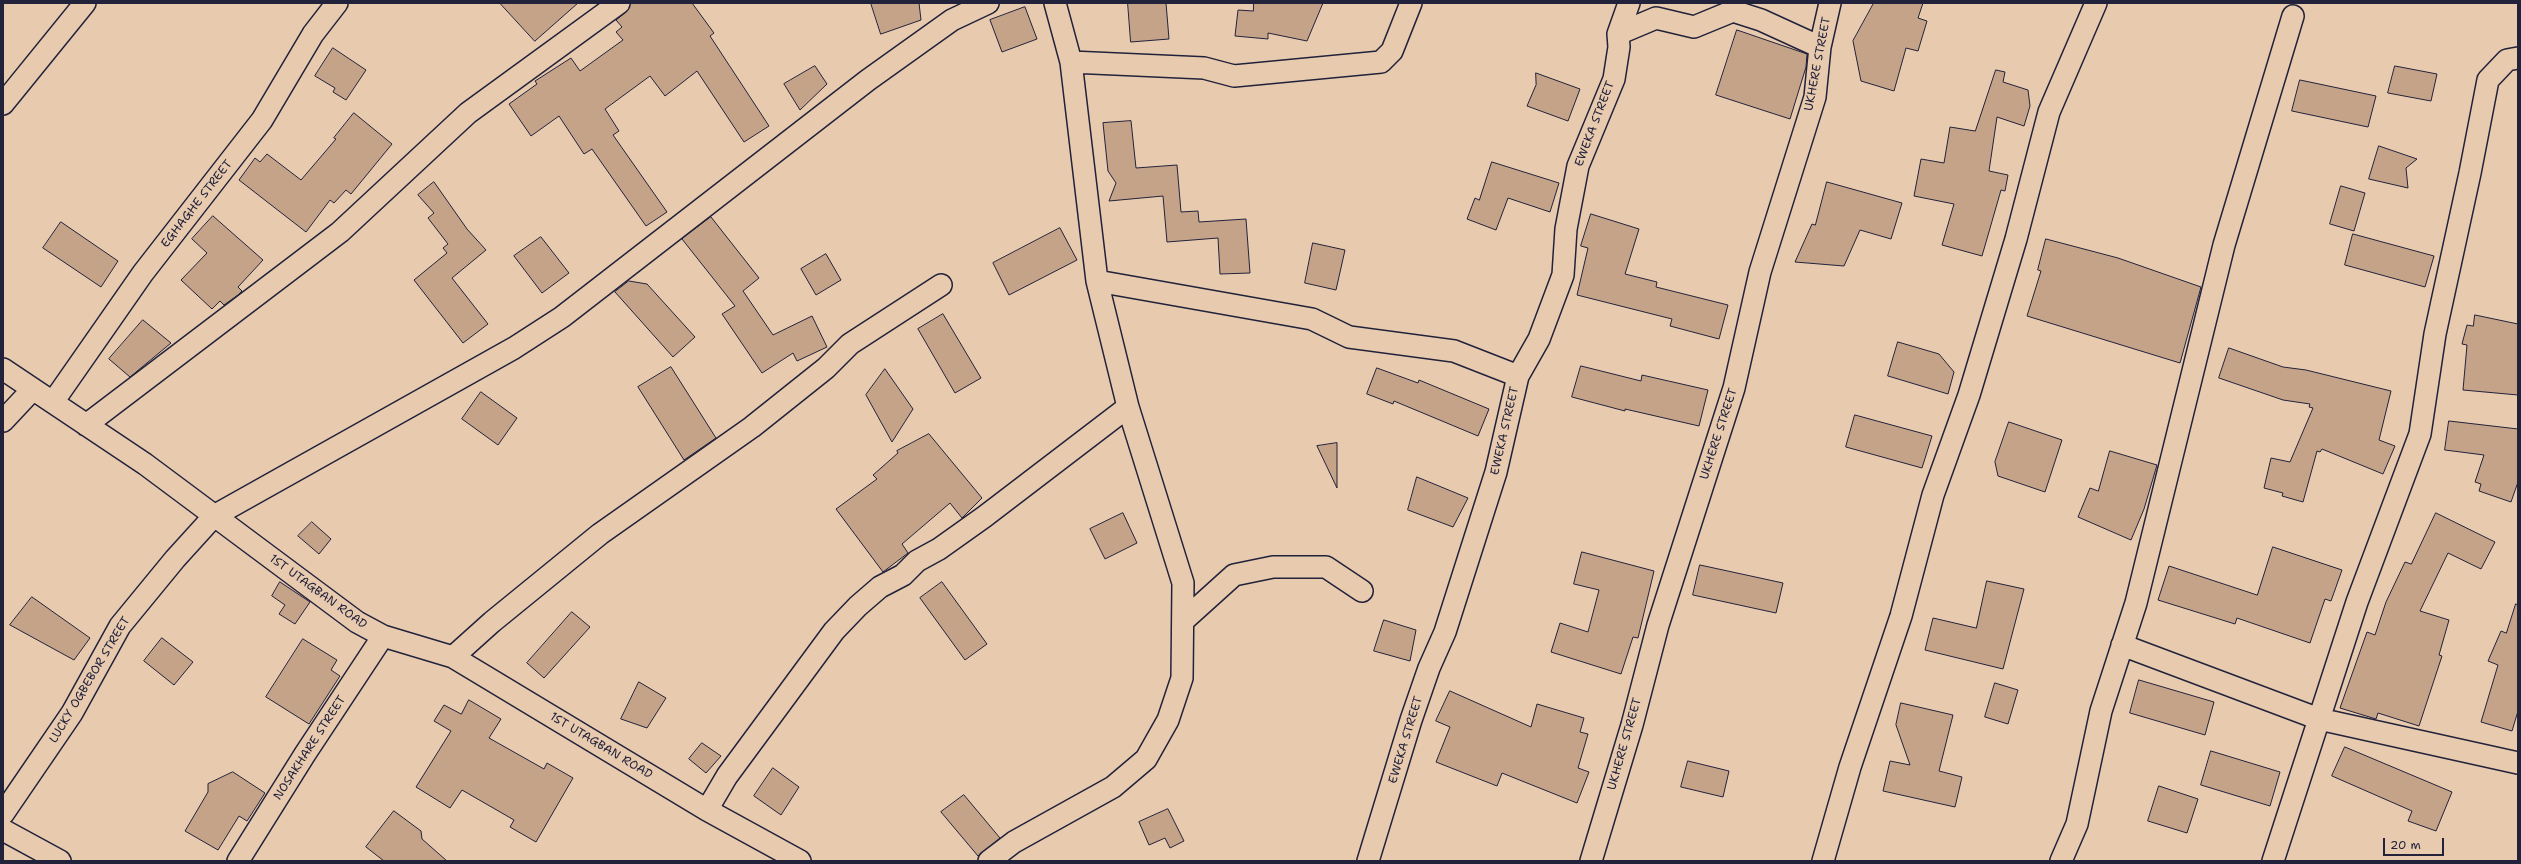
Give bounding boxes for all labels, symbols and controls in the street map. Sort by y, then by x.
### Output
street label: UKHERE STREET [1802,16,1834,112]
street label: EWEKA STREET [1572,79,1618,169]
street label: EGHAGHE STREET [158,157,236,251]
street label: EWEKA STREET [1488,385,1522,477]
street label: UKHERE STREET [1697,386,1741,482]
street label: 1ST UTAGBAN ROAD [266,552,370,632]
street label: LUCKY OGBEBOR STREET [47,614,133,746]
street label: NOSAKHARE STREET [271,693,349,803]
street label: EWEKA STREET [1386,695,1426,785]
street label: UKHERE STREET [1605,696,1645,792]
street label: 1ST UTAGBAN ROAD [547,710,655,782]
scale bar [2385,830,2446,856]
text: 20 m [2390,837,2421,853]

